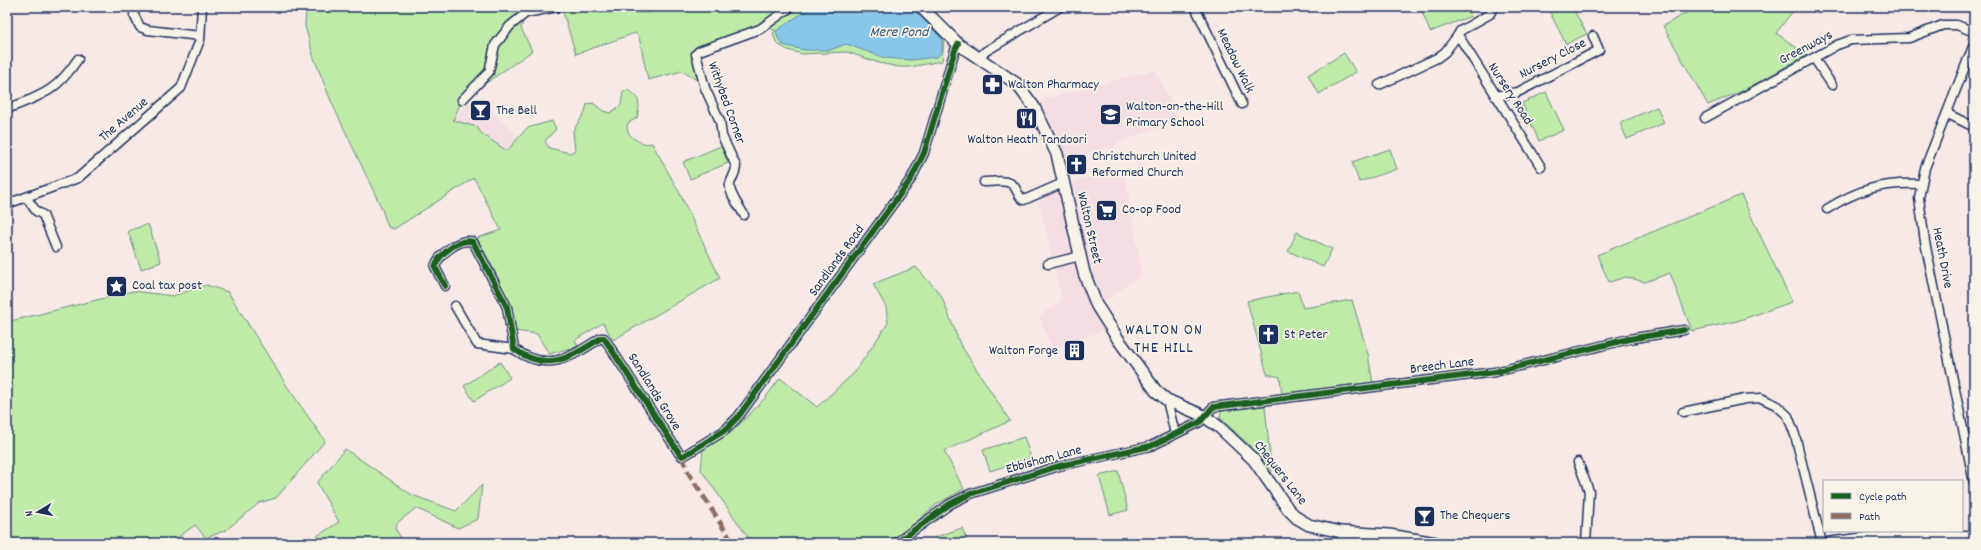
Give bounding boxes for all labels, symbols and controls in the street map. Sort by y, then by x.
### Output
water label: Mere Pond [870,22,930,44]
street label: Meadow Walk [1211,25,1259,97]
street label: Greenways [1776,25,1836,70]
street label: Nursery Close [1516,34,1590,84]
street label: Withybed Corner [702,59,750,148]
street label: Nursery Road [1482,59,1538,129]
pharmacy icon: Walton Pharmacy [980,72,1006,98]
place label: Walton Pharmacy [1008,75,1099,95]
street label: The Avenue [95,93,153,147]
place label: Walton-on-the-Hill Primary School [1126,97,1224,133]
bar icon: The Bell [467,98,493,124]
place label: The Bell [496,101,538,121]
school or university icon: Walton-on-the-Hill Primary School [1098,102,1124,128]
restaurant icon: Walton Heath Tandoori [1014,105,1040,131]
place label: Walton Heath Tandoori [967,130,1087,150]
place label: Christchurch United Reformed Church [1092,147,1196,183]
church icon: Christchurch United Reformed Church [1063,152,1089,178]
street label: Walton Street [1071,190,1107,266]
supermarket icon: Co-op Food [1094,197,1120,223]
place label: Co-op Food [1122,200,1181,220]
street label: Sandlands Road [804,221,870,301]
street label: Heath Drive [1926,226,1958,290]
place icon: Coal tax post [104,273,130,299]
place label: Coal tax post [132,276,202,296]
district label: WALTON ON THE HILL [1125,319,1203,360]
church icon: St Peter [1256,322,1282,348]
place label: St Peter [1284,325,1328,345]
building icon: Walton Forge [1061,338,1087,364]
place label: Walton Forge [989,341,1058,361]
street label: Sandlands Grove [622,349,686,435]
street label: Breech Lane [1409,352,1475,380]
street label: Chequers Lane [1248,436,1312,510]
street label: Ebbisham Lane [1004,440,1084,480]
legend [1823,480,1963,532]
text: Cycle path [1859,489,1907,506]
north arrow [18,492,58,532]
bar icon: The Chequers [1412,503,1438,529]
place label: The Chequers [1440,506,1510,526]
text: N [22,509,38,517]
text: Path [1859,509,1880,526]

